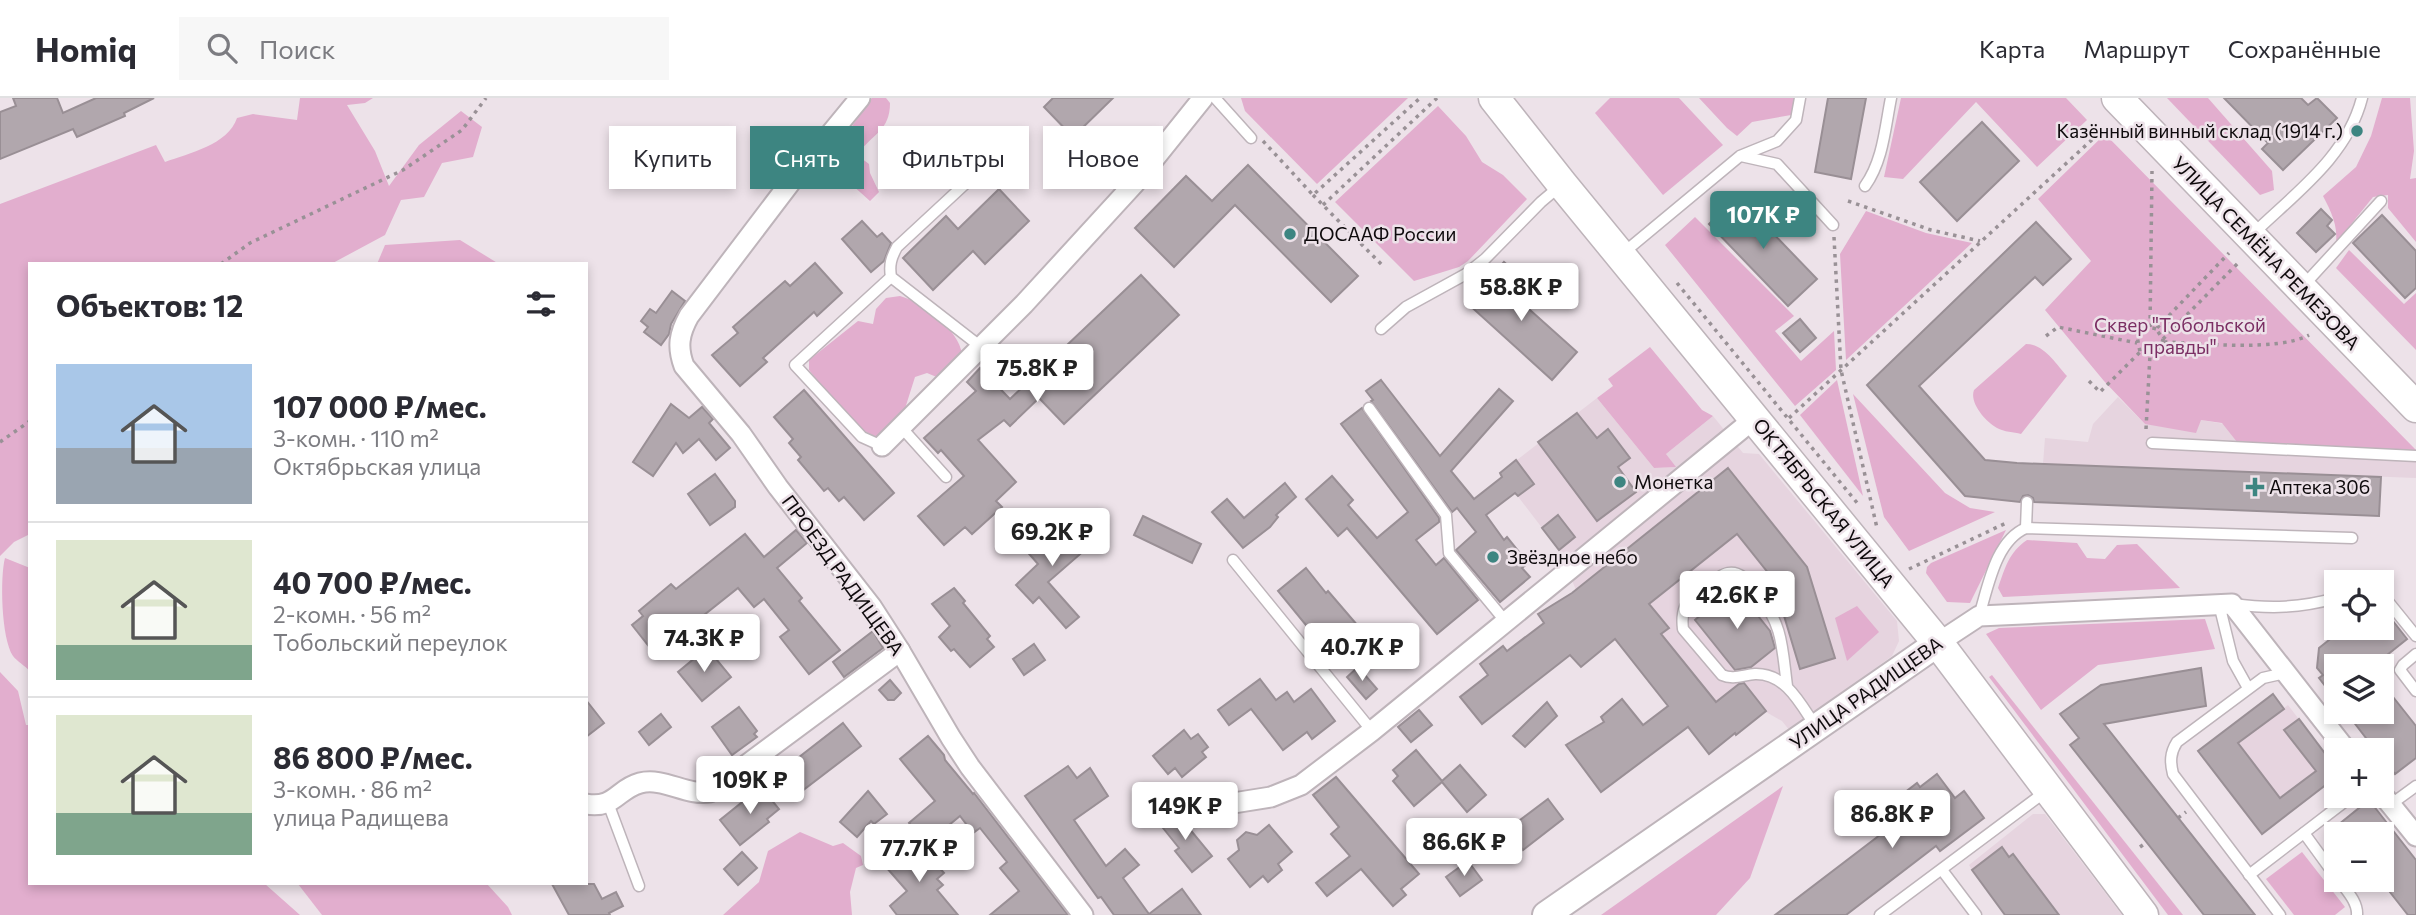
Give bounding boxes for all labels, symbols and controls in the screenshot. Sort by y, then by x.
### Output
search box [179,17,669,80]
text: Homiq [35,28,137,69]
icon: search [203,29,241,67]
text: Поиск [259,33,336,64]
text: Карта [1979,34,2045,63]
text: Маршрут [2083,34,2190,63]
text: Сохранённые [2228,34,2381,63]
place label: Казённый винный склад (1914 г.) [2057,119,2343,142]
marker: Казённый винный склад (1914 г.) [2349,123,2365,139]
chip: Купить [609,126,736,189]
chip: Снять [750,126,864,189]
chip: Фильтры [878,126,1029,189]
chip: Новое [1043,126,1163,189]
street label: УЛИЦА СЕМЁНА РЕМЕЗОВА [2168,151,2365,354]
pin: 107K ₽ [1706,192,1820,251]
text: 107K ₽ [1726,200,1800,228]
place label: ДОСААФ России [1304,222,1456,245]
marker: ДОСААФ России [1282,226,1298,242]
pin: 58.8K ₽ [1456,264,1586,323]
text: 58.8K ₽ [1480,272,1562,300]
icon: filters [522,285,560,323]
text: Объектов: 12 [56,286,243,323]
park label: Сквер "Тобольской правды" [2094,313,2266,358]
pin: 75.8K ₽ [972,344,1102,404]
text: 75.8K ₽ [996,353,1078,381]
text: 107 000 ₽/мес. [273,387,487,424]
icon: home [112,392,196,476]
street label: ОКТЯБРЬСКАЯ УЛИЦА [1749,413,1900,592]
text: 3-комн. · 110 m² [273,424,439,452]
text: Октябрьская улица [273,452,481,480]
place label: Монетка [1634,470,1713,493]
marker: Монетка [1612,474,1628,490]
place label: Аптека 306 [2269,475,2370,498]
marker: Аптека 306 [2247,479,2263,495]
street label: ПРОЕЗД РАДИЩЕВА [778,490,909,659]
pin: 69.2K ₽ [987,508,1117,568]
text: 69.2K ₽ [1011,517,1093,545]
place label: Звёздное небо [1507,545,1638,568]
marker: Звёздное небо [1485,549,1501,565]
text: 40 700 ₽/мес. [273,563,472,600]
icon: home [112,568,196,652]
map controls [2324,570,2394,892]
button: locate [2324,570,2394,640]
pin: 42.6K ₽ [1672,572,1802,631]
text: 42.6K ₽ [1696,580,1778,608]
text: 2-комн. · 56 m² [273,600,431,628]
pin: 74.3K ₽ [639,614,769,674]
text: 74.3K ₽ [664,623,744,651]
pin: 40.7K ₽ [1297,624,1427,683]
text: Тобольский переулок [273,628,508,656]
street label: УЛИЦА РАДИЩЕВА [1785,631,1947,754]
text: 40.7K ₽ [1320,632,1404,660]
button: layers [2324,654,2394,724]
text: 86 800 ₽/мес. [273,738,473,775]
button: + [2324,738,2394,808]
icon: home [112,743,196,827]
pin: 109K ₽ [693,756,807,816]
text: 109K ₽ [712,765,788,793]
text: 3-комн. · 86 m² [273,775,432,803]
pin: 149K ₽ [1128,782,1242,842]
pin: 86.8K ₽ [1827,790,1957,850]
text: 149K ₽ [1148,791,1222,819]
text: 86.8K ₽ [1850,799,1934,827]
text: улица Радищева [273,803,449,831]
pin: 86.6K ₽ [1399,818,1529,878]
button: − [2324,822,2394,892]
pin: 77.7K ₽ [854,824,984,884]
text: 86.6K ₽ [1422,827,1506,855]
text: 77.7K ₽ [880,833,958,861]

